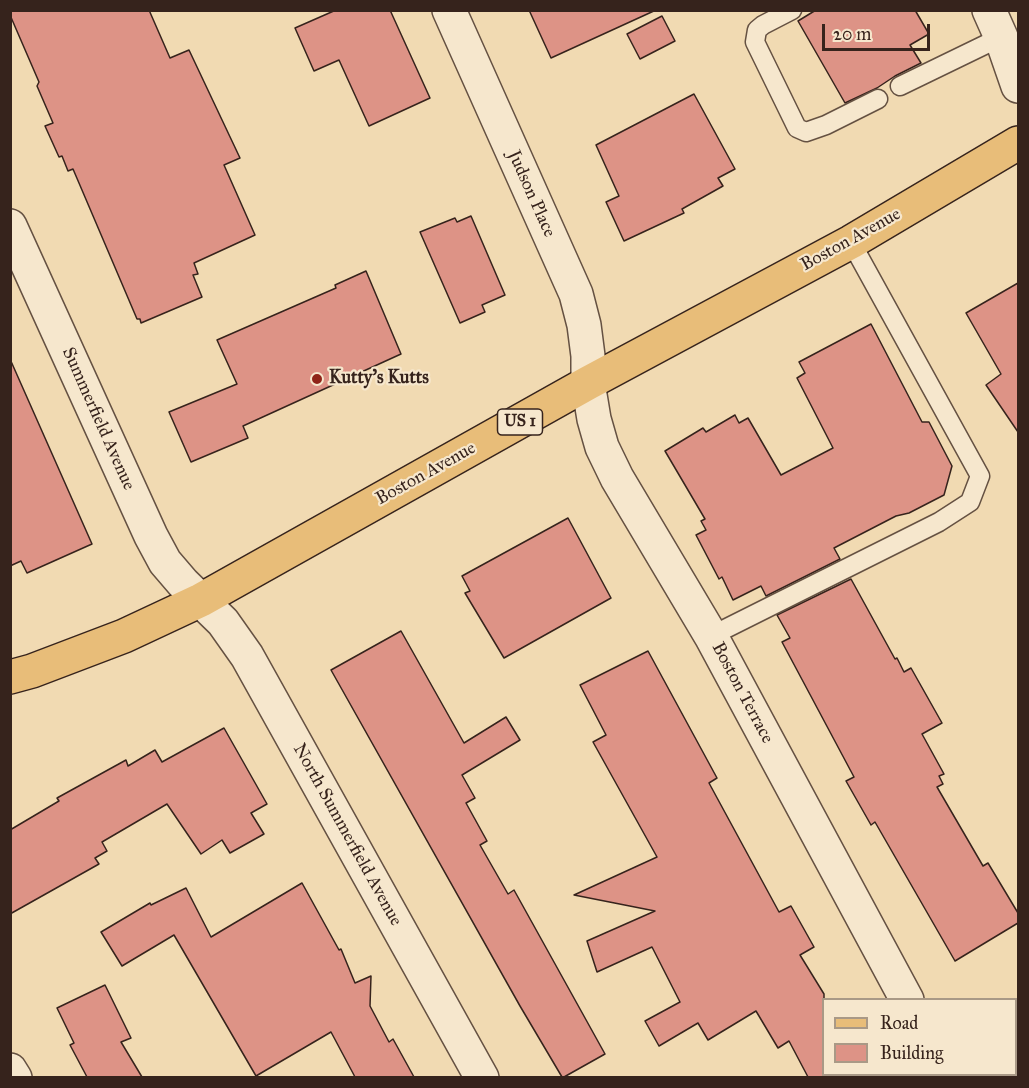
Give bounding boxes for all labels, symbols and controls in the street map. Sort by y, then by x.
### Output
scale bar [825,12,933,50]
text: 20 m [833,23,871,45]
street label: Judson Place [502,147,560,241]
street label: Boston Avenue [797,204,905,276]
street label: Summerfield Avenue [57,344,139,494]
place label: Kutty's Kutts [329,368,429,390]
marker: Kutty's Kutts [310,372,324,386]
road number: US 1 [498,409,542,435]
street label: Boston Avenue [372,438,480,510]
street label: Boston Terrace [706,639,778,747]
street label: North Summerfield Avenue [288,740,406,930]
legend [822,998,1017,1076]
text: Road [880,1012,918,1034]
text: Building [880,1042,943,1064]

